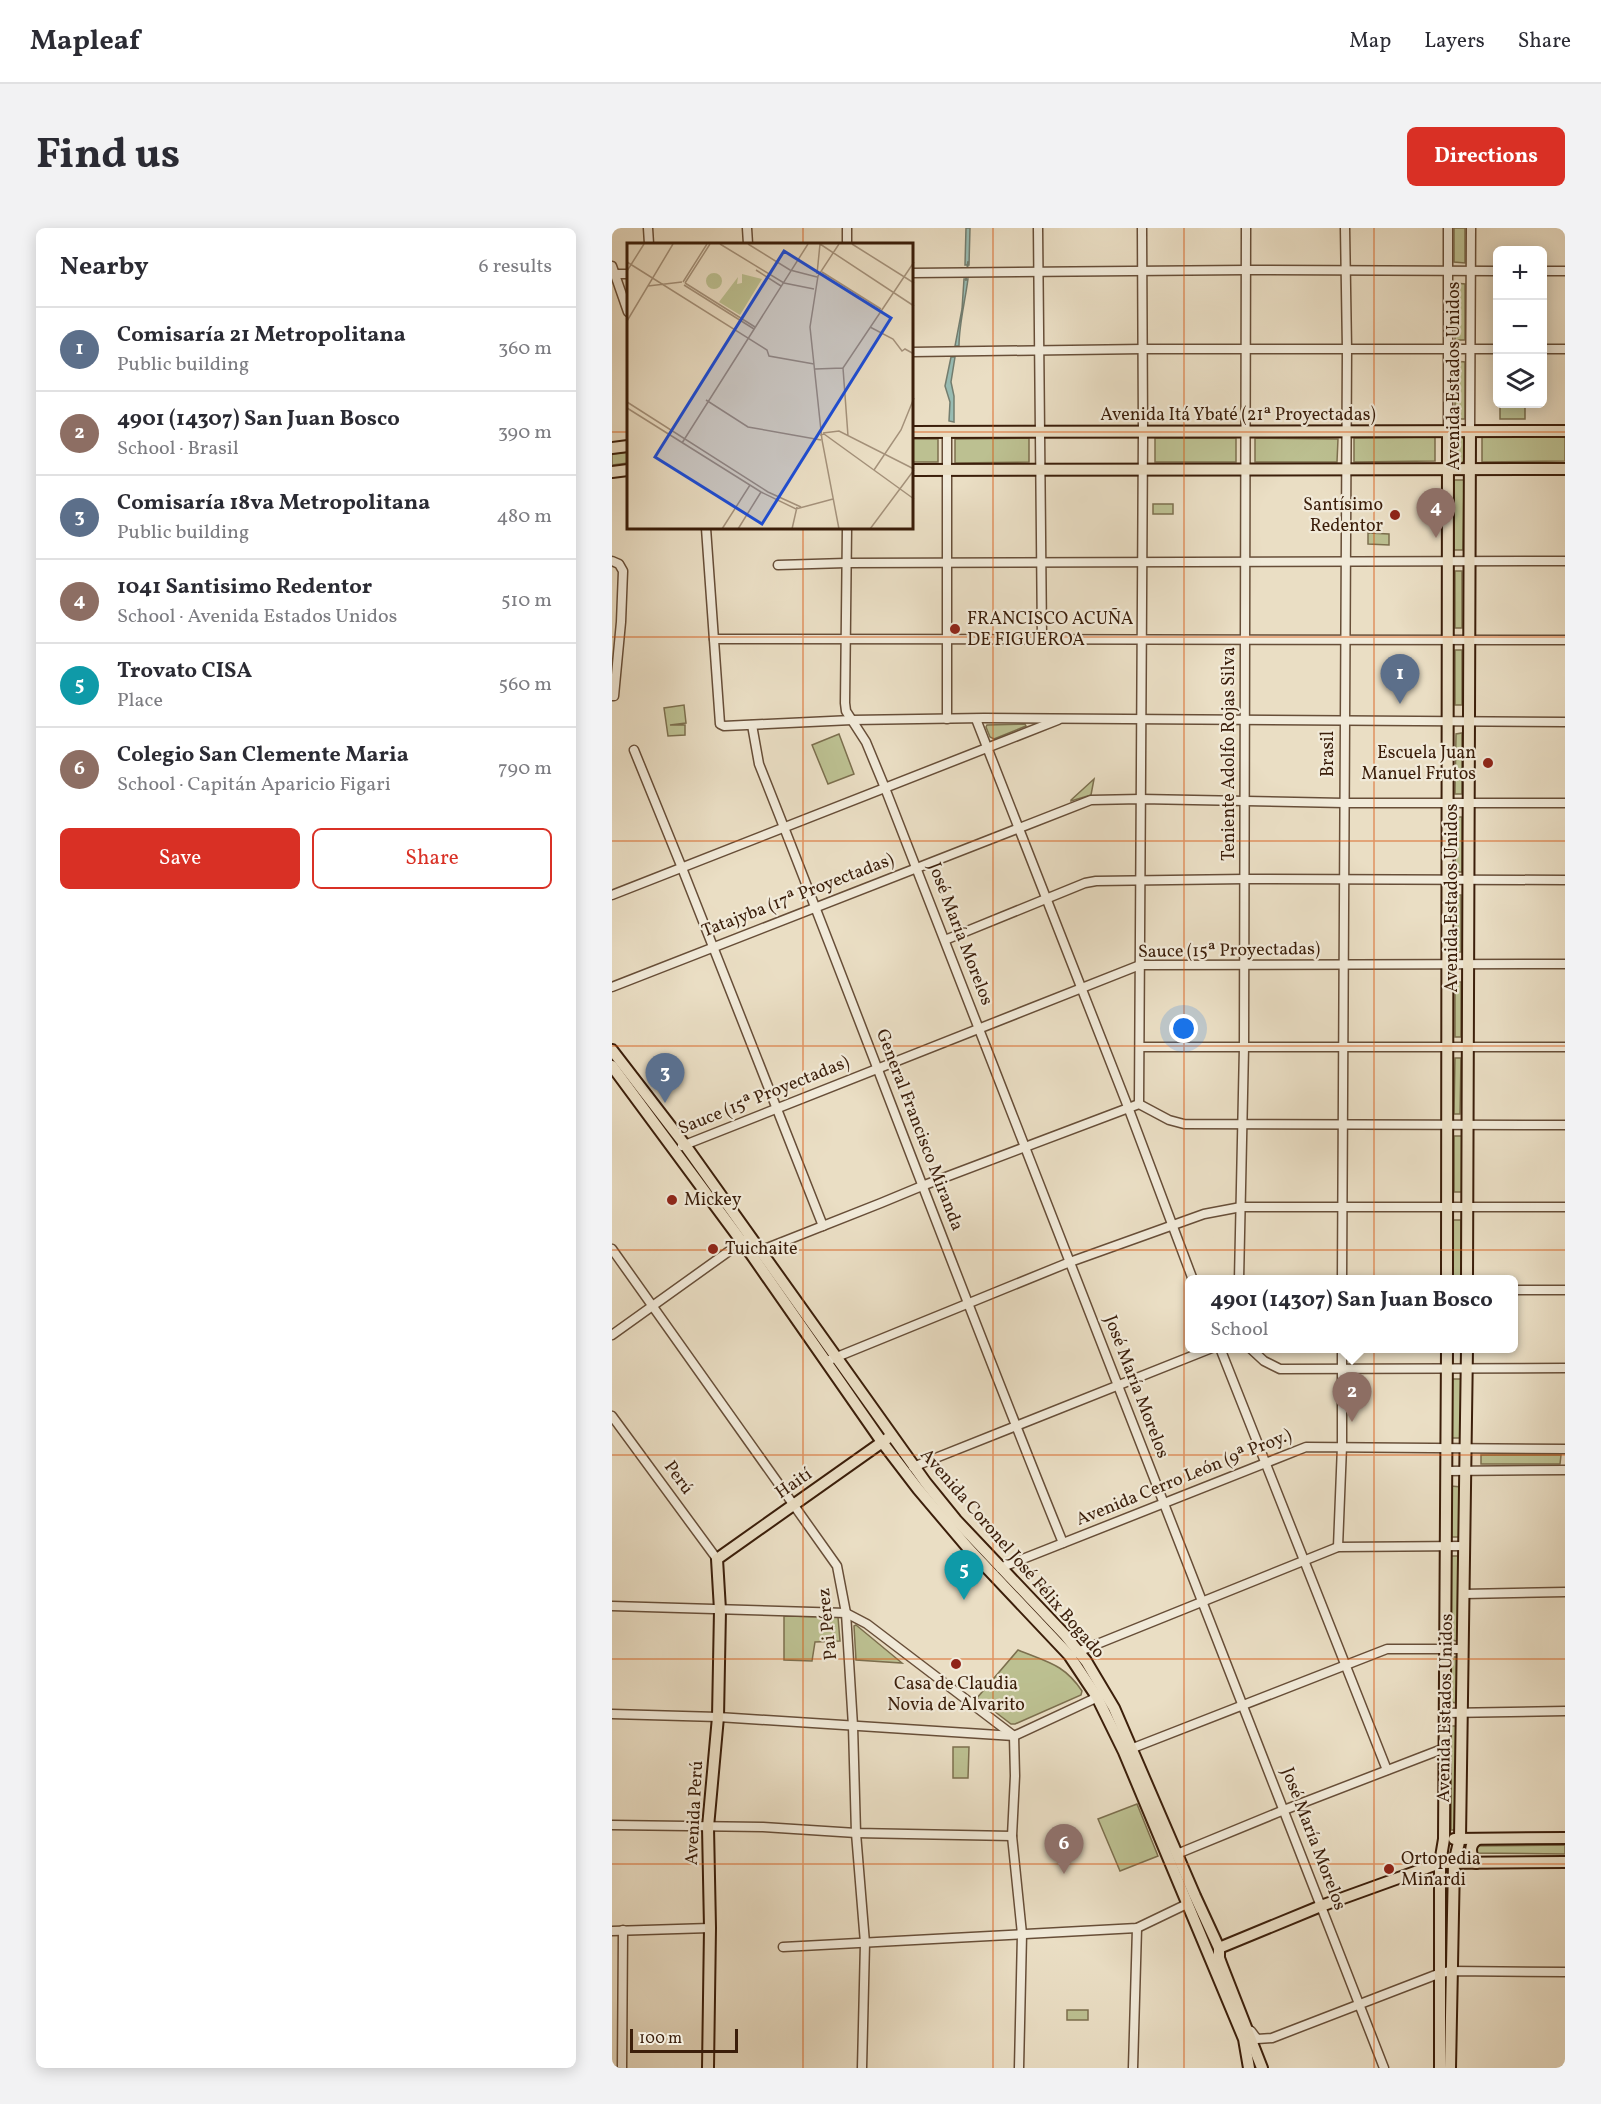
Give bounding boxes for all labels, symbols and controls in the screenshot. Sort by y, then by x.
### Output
text: Mapleaf [30,22,140,61]
text: Map [1349,27,1391,56]
text: Layers [1424,27,1485,56]
text: Share [1518,27,1571,56]
text: Find us [36,127,180,186]
button: Directions [1407,127,1565,186]
inset map [627,243,914,530]
map controls [1493,246,1547,408]
button: + [1493,246,1547,300]
text: Nearby [60,249,149,285]
text: 6 results [479,253,552,281]
street label: Avenida Estados Unidos [1442,282,1467,470]
button: − [1493,300,1547,354]
text: Comisaría 21 Metropolitana [117,320,406,351]
text: 1 [75,335,84,363]
text: 360 m [498,335,552,363]
text: Public building [117,351,249,379]
button: layers [1493,354,1547,408]
street label: Avenida Itá Ybaté (21ª Proyectadas) [1100,403,1376,428]
text: 4901 (14307) San Juan Bosco [117,404,400,435]
text: 2 [74,419,85,447]
text: 390 m [498,419,552,447]
text: School · Brasil [117,435,239,463]
text: Comisaría 18va Metropolitana [117,488,430,519]
pin: 4 [1416,488,1456,538]
place label: Santísimo Redentor [1303,493,1383,539]
text: 3 [74,503,85,531]
text: 480 m [497,503,552,531]
marker: Santísimo Redentor [1388,508,1402,522]
text: Public building [117,519,249,547]
text: 1041 Santisimo Redentor [117,572,372,603]
text: 4 [73,587,86,615]
text: 510 m [501,587,552,615]
text: School · Avenida Estados Unidos [117,603,397,631]
place label: FRANCISCO ACUÑA DE FIGUEROA [967,607,1134,653]
marker: FRANCISCO ACUÑA DE FIGUEROA [948,622,962,636]
street label: Teniente Adolfo Rojas Silva [1217,647,1242,861]
pin: 1 [1380,654,1420,704]
text: Trovato CISA [117,656,252,687]
text: 5 [75,671,84,699]
text: 560 m [499,671,552,699]
text: Place [117,687,163,715]
street label: Brasil [1316,731,1341,777]
text: Colegio San Clemente Maria [117,740,409,771]
place label: Escuela Juan Manuel Frutos [1361,741,1476,787]
text: 6 [74,755,85,783]
text: 790 m [498,755,552,783]
marker: Escuela Juan Manuel Frutos [1481,756,1495,770]
text: School · Capitán Aparicio Figari [117,771,391,799]
street label: Avenida Estados Unidos [1440,804,1465,992]
button: Save [60,828,300,889]
button: Share [312,828,552,889]
street label: Tatajyba (17ª Proyectadas) [698,848,898,944]
street label: José María Morelos [921,859,999,1009]
street label: Sauce (15ª Proyectadas) [1138,937,1320,965]
your location [1169,1014,1198,1043]
street label: General Francisco Miranda [869,1026,969,1234]
street label: Sauce (15ª Proyectadas) [675,1050,853,1142]
pin: 3 [646,1054,684,1103]
place label: Mickey [684,1188,742,1213]
marker: Mickey [665,1193,679,1207]
place label: Tuichaite [725,1237,798,1262]
marker: Tuichaite [706,1242,720,1256]
popup [1185,1275,1518,1353]
text: 4901 (14307) San Juan Bosco [1210,1285,1493,1316]
street label: José María Morelos [1097,1312,1175,1462]
text: School [1210,1316,1269,1344]
pin: 2 [1332,1372,1372,1422]
street label: Avenida Cerro León (9ª Proy.) [1072,1423,1296,1533]
street label: Avenida Coronel José Félix Bogado [914,1444,1110,1664]
street label: Perú [657,1456,699,1500]
street label: Haití [771,1462,818,1506]
pin: 5 [944,1550,984,1600]
street label: Pai Pérez [812,1587,844,1661]
street label: Avenida Estados Unidos [1432,1613,1460,1803]
marker: Casa de Claudia Novia de Alvarito [949,1657,963,1671]
place label: Casa de Claudia Novia de Alvarito [887,1672,1025,1718]
street label: Avenida Perú [680,1760,710,1866]
street label: José María Morelos [1274,1764,1352,1914]
pin: 6 [1044,1824,1084,1874]
place label: Ortopedia Minardi [1401,1847,1481,1893]
marker: Ortopedia Minardi [1382,1862,1396,1876]
scale bar [630,2026,738,2054]
text: 100 m [639,2028,682,2050]

